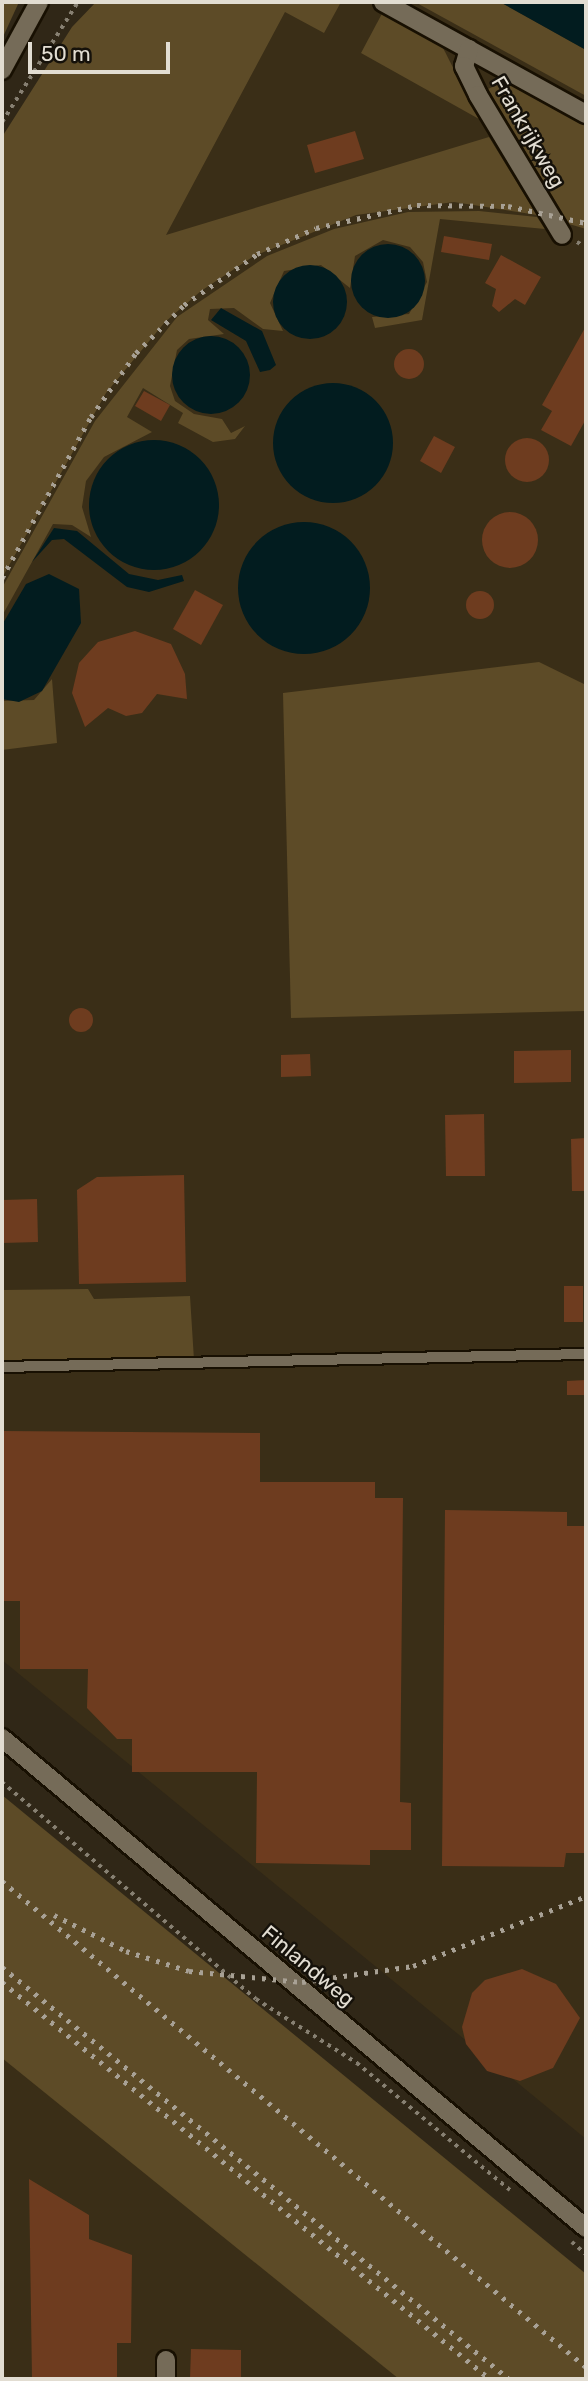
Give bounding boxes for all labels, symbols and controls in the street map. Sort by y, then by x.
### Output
scale bar [32,28,173,72]
text: 50 m [41,41,91,66]
street label: Frankrijkweg [486,72,570,192]
street label: Finlandweg [257,1920,359,2012]

